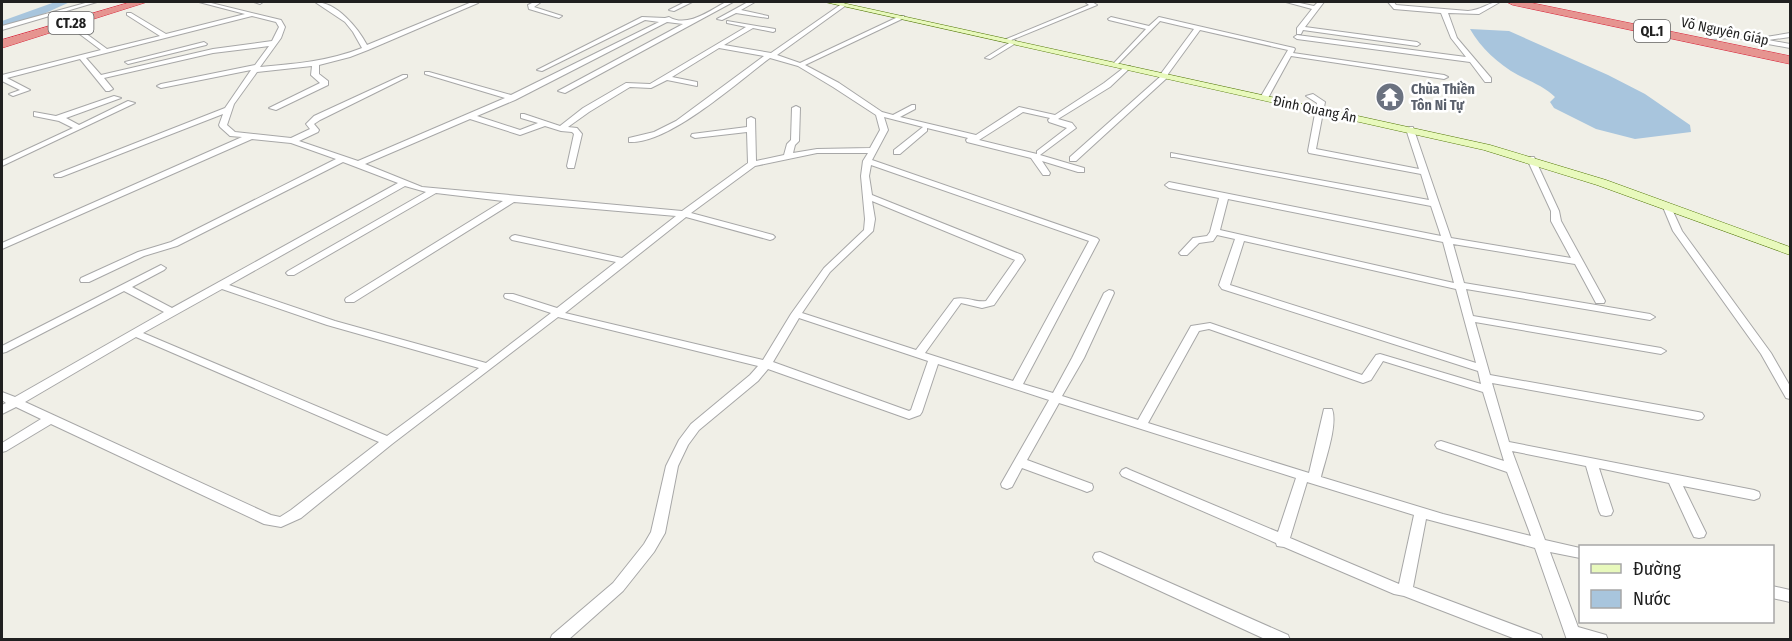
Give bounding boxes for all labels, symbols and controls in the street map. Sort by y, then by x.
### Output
road number: CT.28 [48,12,94,34]
street label: Võ Nguyên Giáp [1679,14,1770,49]
road number: QL.1 [1634,20,1670,42]
place label: Chùa Thiền Tôn Ni Tự [1411,80,1475,114]
temple icon: Chùa Thiền Tôn Ni Tự [1374,81,1406,113]
street label: Đinh Quang Ân [1272,91,1358,127]
legend [1579,545,1774,623]
text: Đường [1633,558,1681,580]
text: Nước [1633,588,1671,610]

